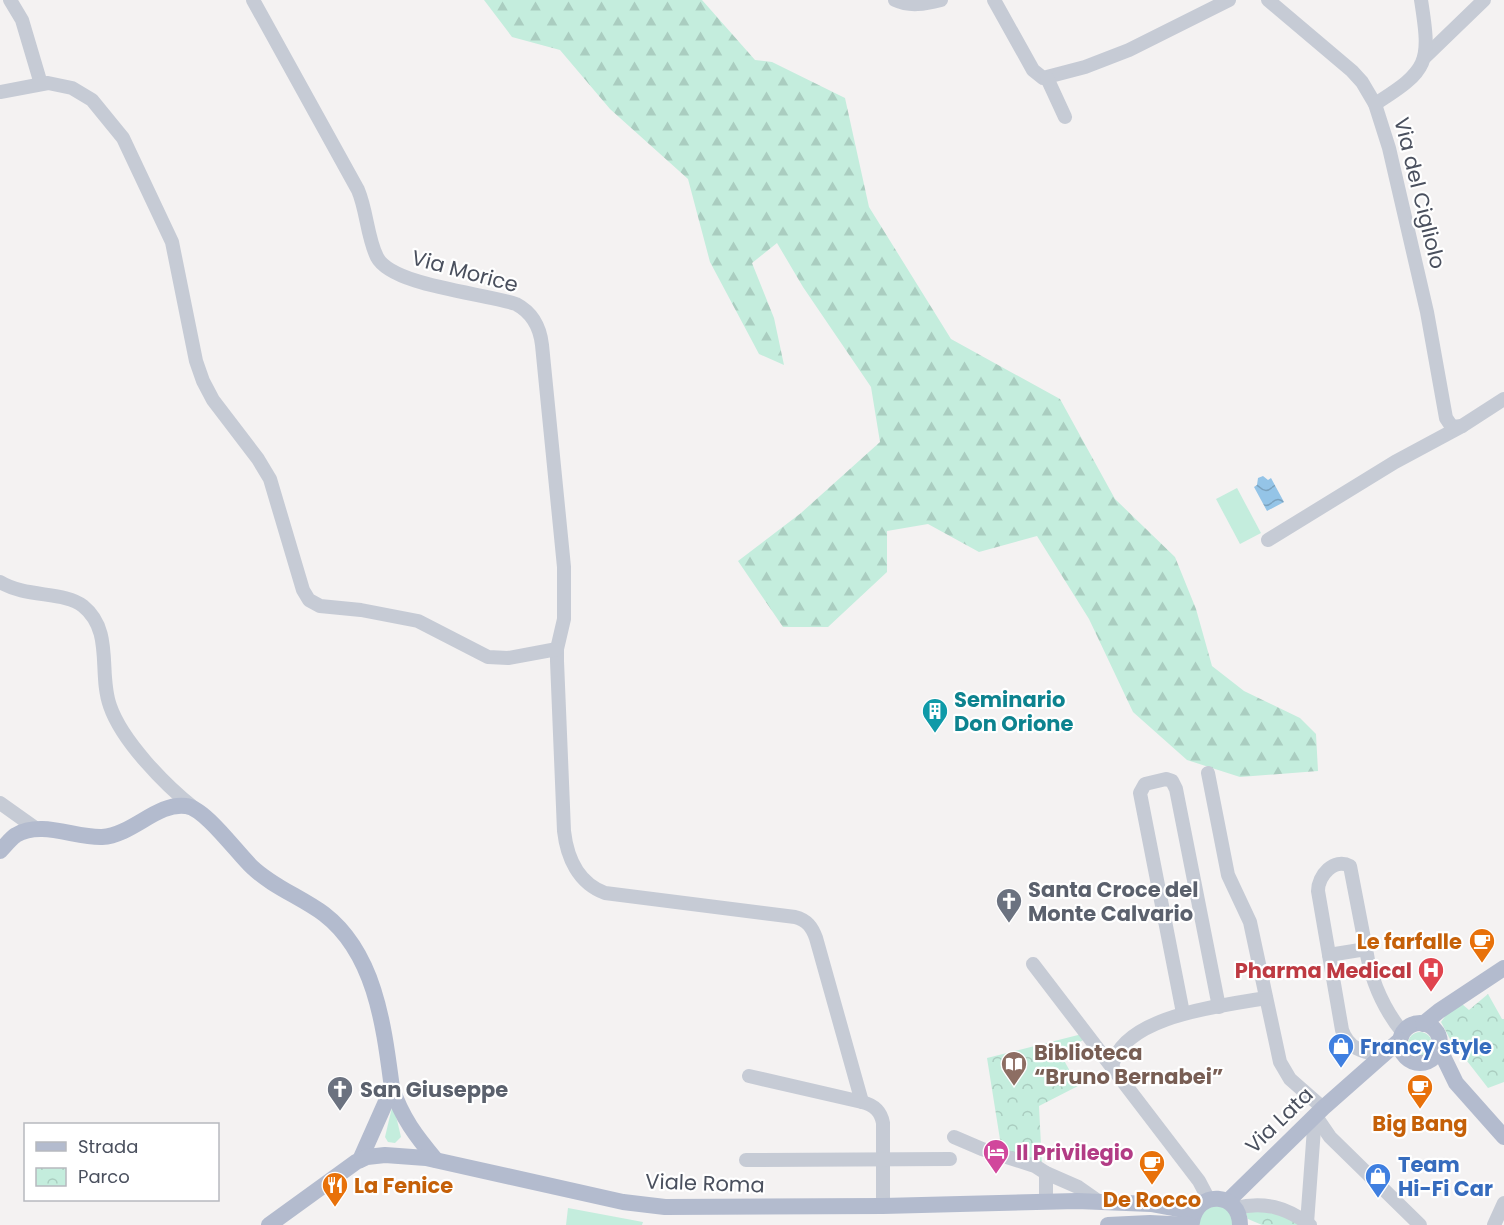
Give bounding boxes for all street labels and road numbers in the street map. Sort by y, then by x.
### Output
street label: Via del Cigliolo [1387,114,1453,272]
street label: Via Morice [408,243,522,299]
street label: Via Lata [1239,1080,1319,1160]
street label: Viale Roma [645,1166,765,1200]

